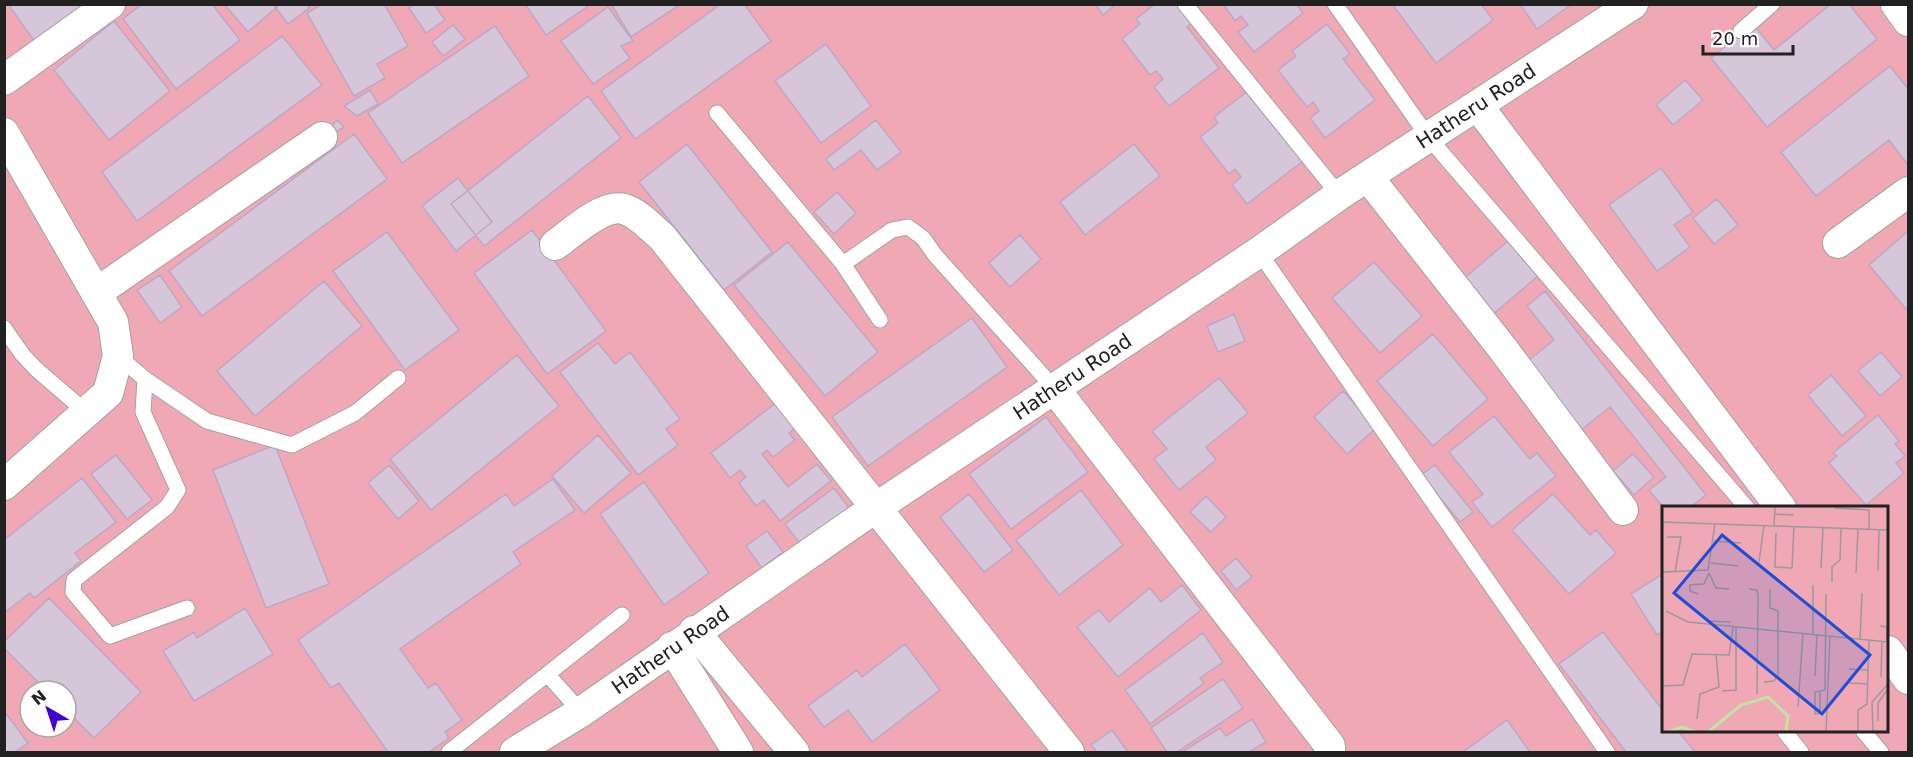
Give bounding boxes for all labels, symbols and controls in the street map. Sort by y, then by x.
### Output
scale bar [1703,18,1793,56]
text: 20 m [1712,28,1758,49]
street label: Hatheru Road [1412,59,1540,154]
street label: Hatheru Road [1008,328,1136,425]
inset map [1662,506,1889,733]
street label: Hatheru Road [607,601,734,699]
north arrow [18,679,78,739]
text: N [28,686,50,709]

